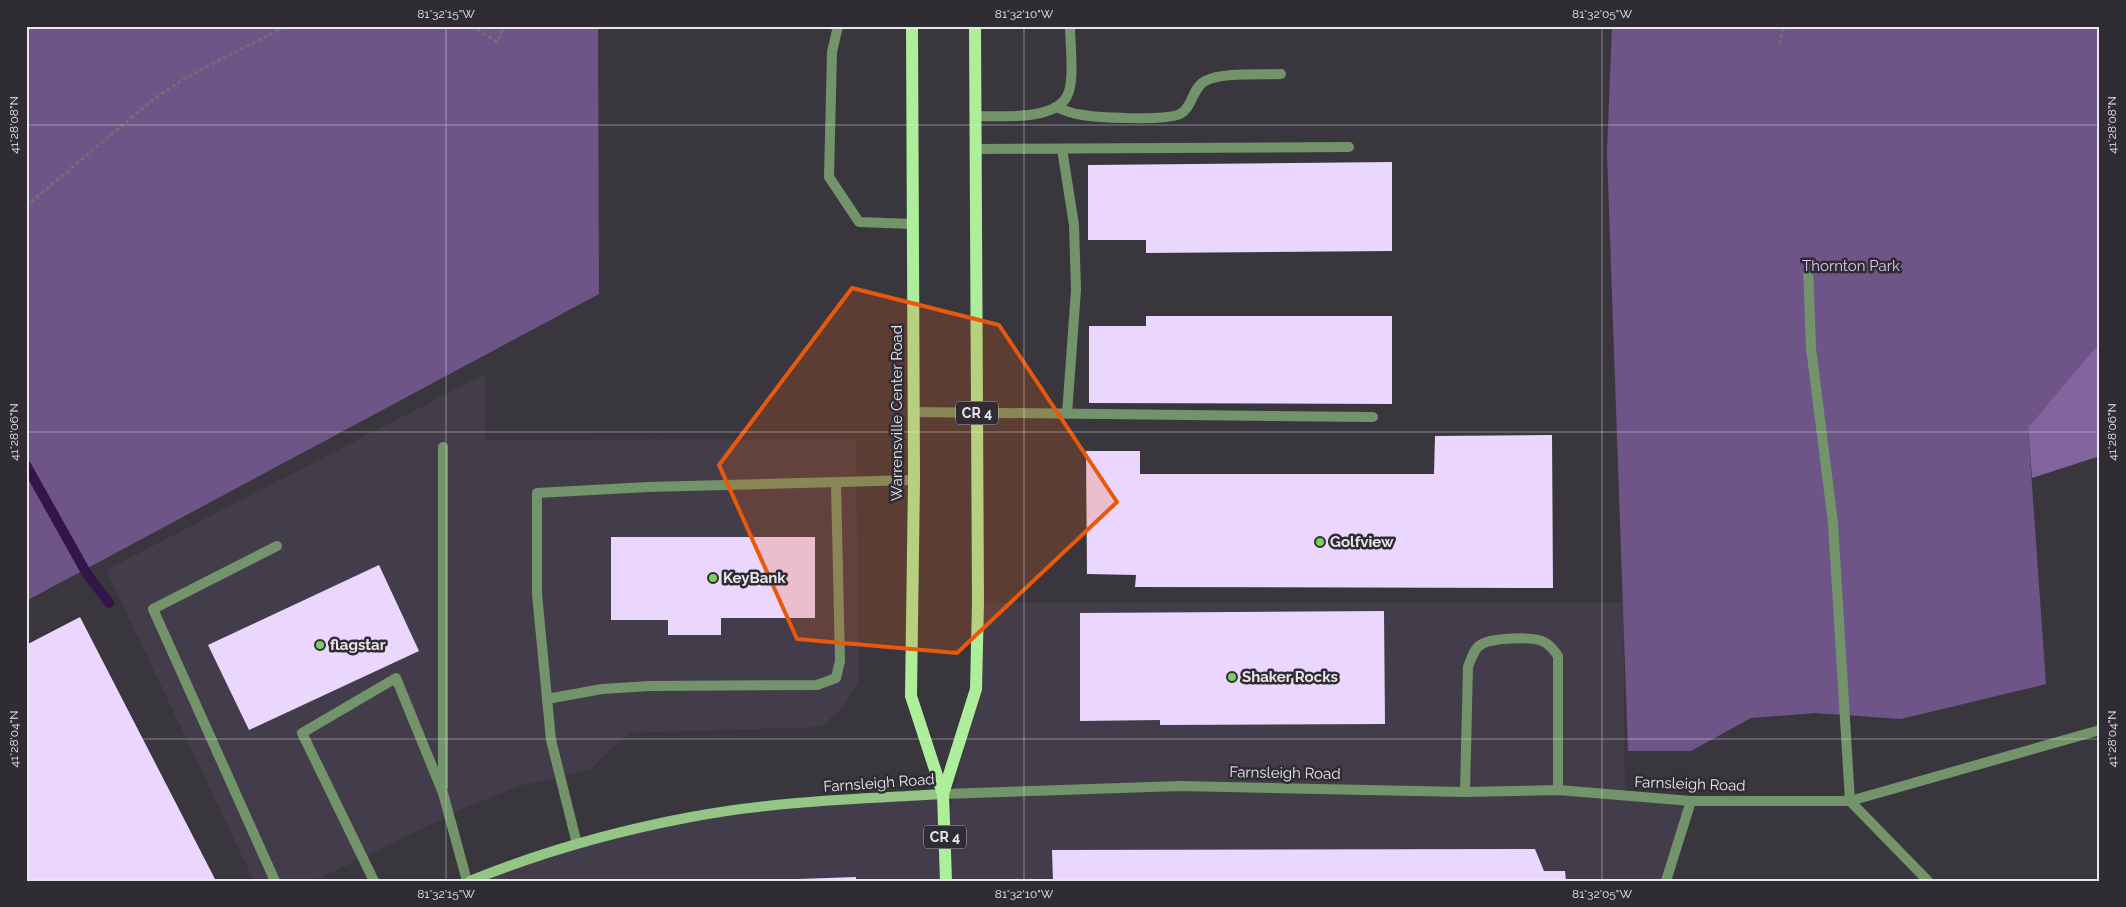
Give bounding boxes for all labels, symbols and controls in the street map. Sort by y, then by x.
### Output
text: 81°32'15"W [417,7,475,21]
text: 81°32'10"W [995,7,1054,21]
text: 81°32'05"W [1572,7,1632,21]
text: 41°28'08"N [7,96,21,154]
text: 41°28'08"N [2105,96,2119,154]
park label: Thornton Park [1802,257,1900,275]
street label: Warrensville Center Road [888,325,906,501]
road number: CR 4 [956,402,998,424]
text: 41°28'06"N [7,403,21,461]
text: 41°28'06"N [2105,403,2119,461]
place label: Golfview [1330,533,1394,551]
marker: Golfview [1314,536,1326,548]
place label: KeyBank [723,569,786,587]
marker: KeyBank [707,572,719,584]
place label: flagstar [330,636,386,654]
marker: flagstar [314,639,326,651]
place label: Shaker Rocks [1242,668,1338,686]
marker: Shaker Rocks [1226,671,1238,683]
text: 41°28'04"N [7,711,21,767]
text: 41°28'04"N [2105,711,2119,767]
street label: Farnsleigh Road [1229,763,1341,783]
street label: Farnsleigh Road [823,770,935,796]
street label: Farnsleigh Road [1634,773,1746,795]
road number: CR 4 [924,826,966,849]
text: 81°32'15"W [417,887,475,901]
text: 81°32'10"W [995,887,1054,901]
text: 81°32'05"W [1572,887,1632,901]

